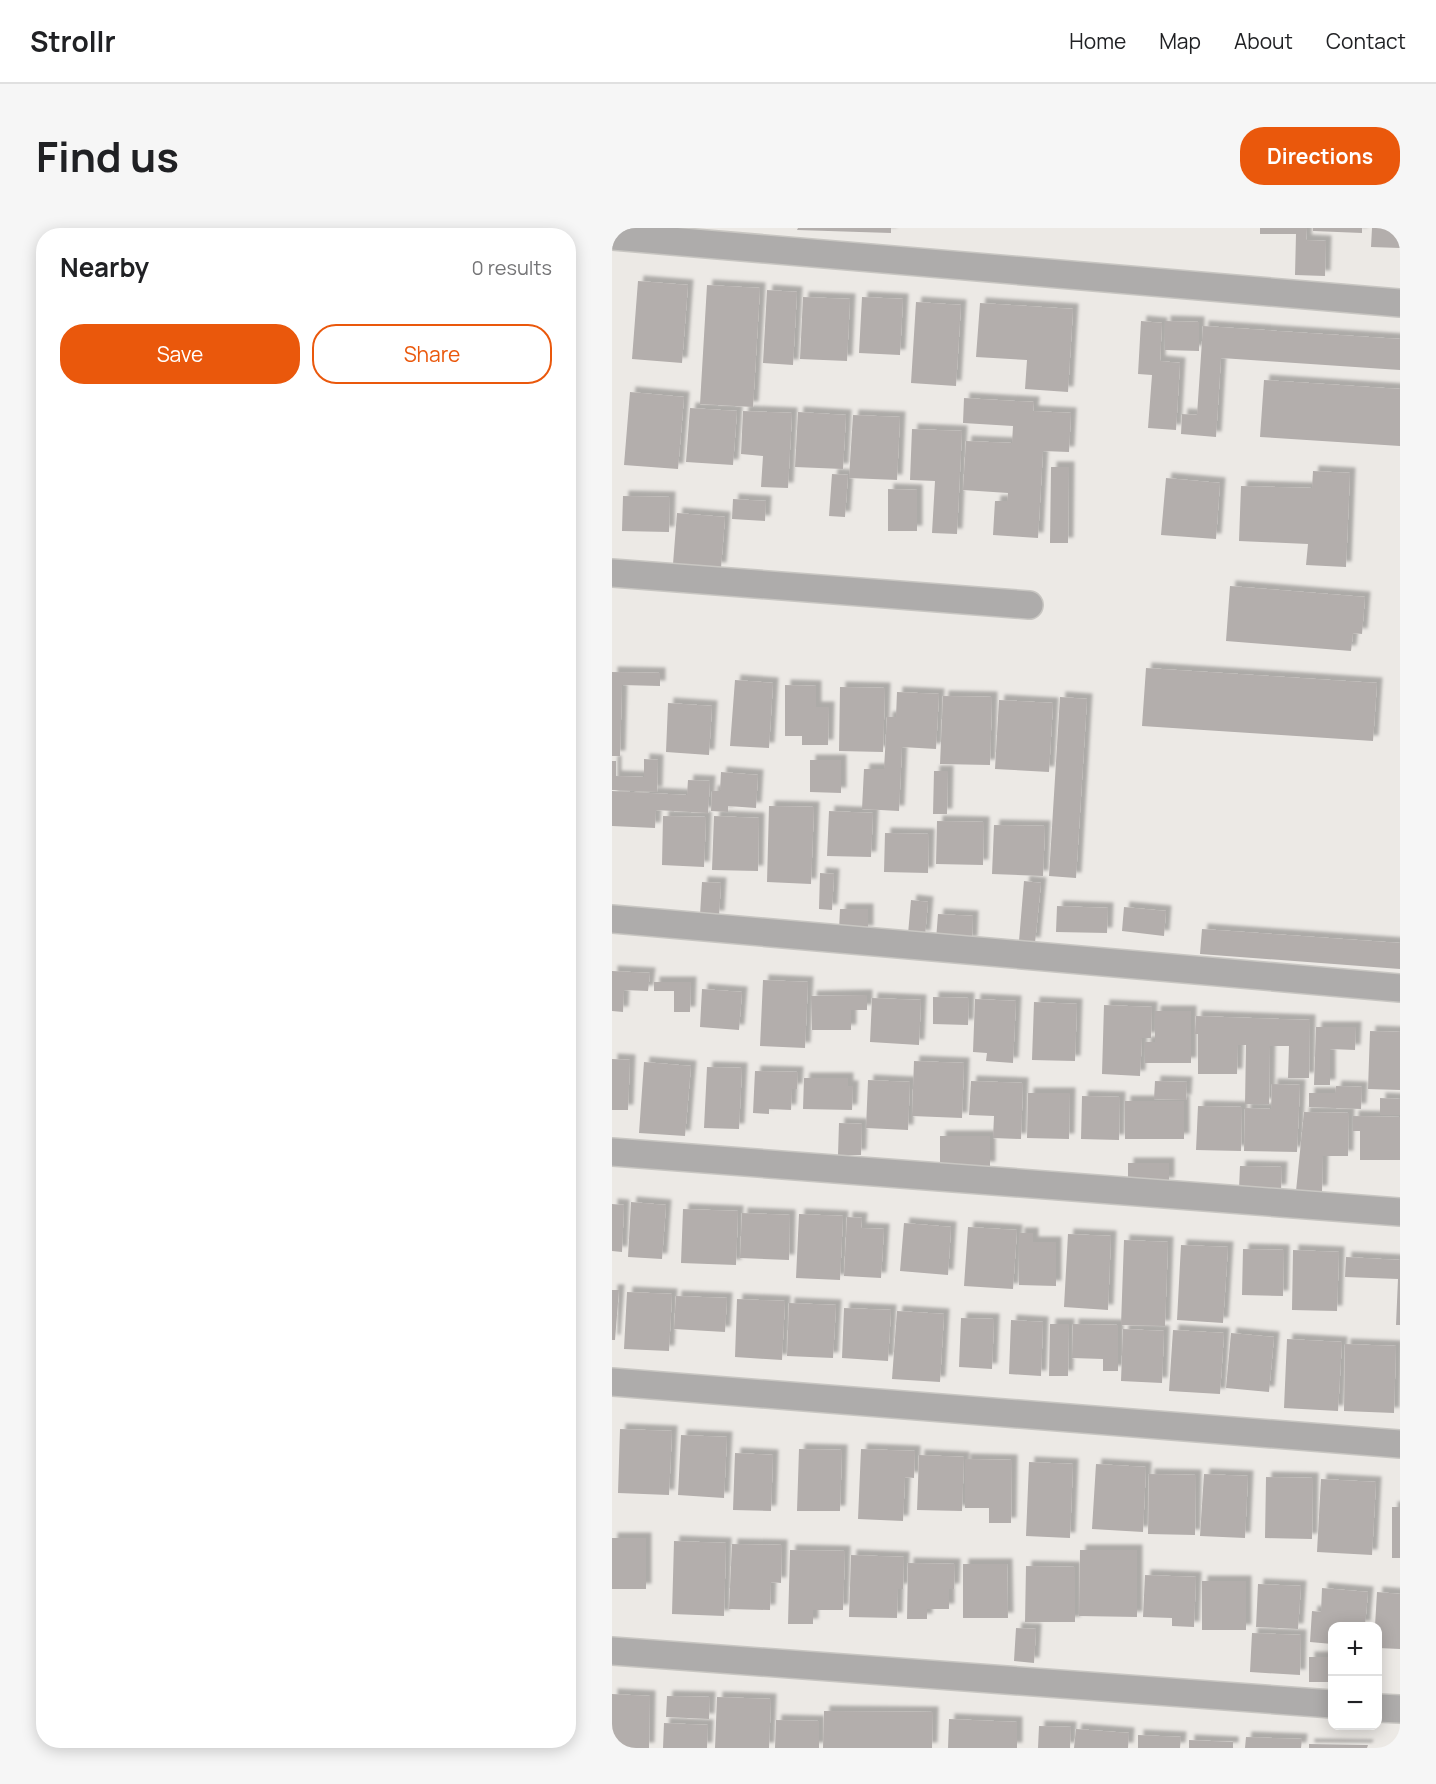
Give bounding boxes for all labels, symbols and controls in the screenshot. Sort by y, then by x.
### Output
text: Strollr [30,22,116,60]
text: Home [1069,27,1126,55]
text: Map [1159,27,1201,55]
text: About [1234,27,1293,55]
text: Contact [1326,27,1406,55]
text: Find us [36,127,179,185]
button: Directions [1240,127,1400,185]
text: Nearby [60,249,149,285]
text: 0 results [472,254,552,281]
button: Save [60,324,300,384]
button: Share [312,324,552,384]
map controls [1328,1622,1382,1730]
button: + [1328,1622,1382,1676]
button: − [1328,1676,1382,1730]

